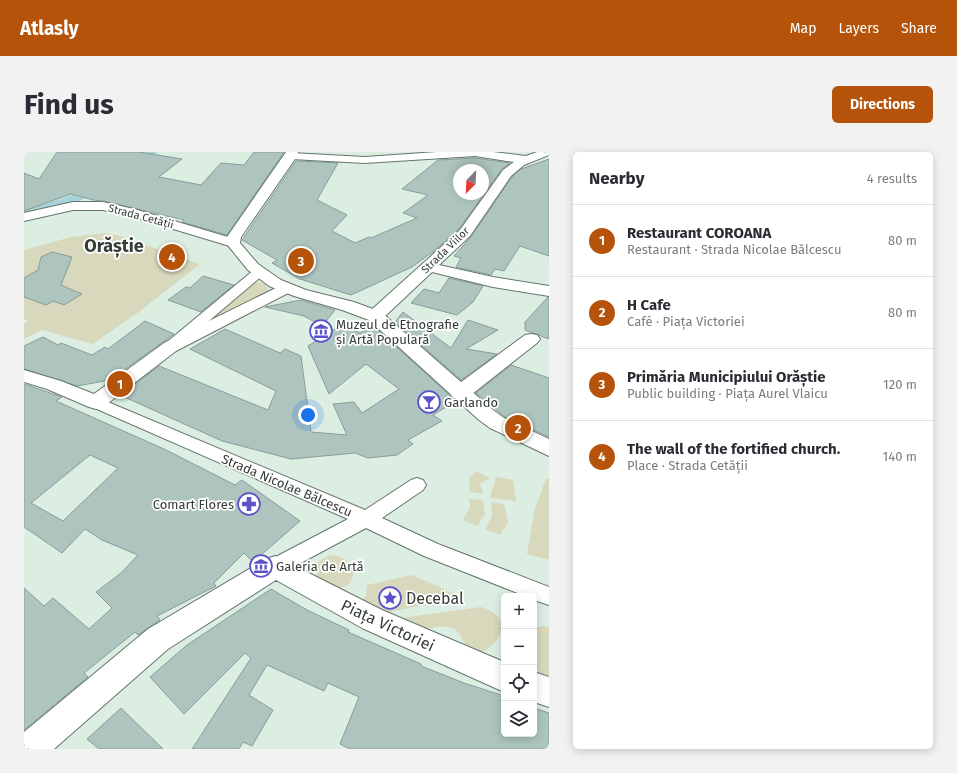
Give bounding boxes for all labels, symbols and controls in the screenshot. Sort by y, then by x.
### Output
text: Atlasly [20,17,79,40]
text: Map [790,20,816,37]
text: Layers [838,20,879,37]
text: Share [901,20,937,37]
button: Directions [832,86,933,123]
text: Find us [24,88,114,121]
north arrow [453,164,489,200]
text: Nearby [589,168,644,189]
text: 4 results [867,171,917,186]
street label: Strada Cetății [107,201,175,231]
street label: Strada Viilor [419,224,473,276]
text: Restaurant COROANA [627,224,771,242]
text: 1 [599,233,605,248]
text: 80 m [888,233,917,248]
district label: Orăștie [84,235,144,258]
pin: 4 [159,242,185,272]
text: Restaurant · Strada Nicolae Bălcescu [627,242,842,257]
pin: 3 [288,246,314,276]
text: H Cafe [627,296,671,314]
text: 2 [599,305,605,320]
text: 80 m [888,305,917,320]
text: Café · Piața Victoriei [627,314,745,329]
place label: Muzeul de Etnografie și Artă Populară [336,317,459,348]
museum icon: Muzeul de Etnografie și Artă Populară [308,318,334,344]
text: Primăria Municipiului Orăștie [627,368,826,386]
pin: 1 [107,369,133,399]
text: 3 [599,377,605,392]
text: 120 m [883,377,917,392]
text: Public building · Piața Aurel Vlaicu [627,386,828,401]
bar icon: Garlando [416,389,442,415]
place label: Garlando [444,395,498,410]
your location [298,405,318,425]
pin: 2 [505,413,531,443]
text: The wall of the fortified church. [627,440,840,458]
text: 4 [598,449,606,464]
text: 140 m [883,449,917,464]
street label: Strada Nicolae Bălcescu [219,451,354,520]
text: Place · Strada Cetății [627,458,748,473]
pharmacy icon: Comart Flores [236,491,262,517]
place label: Comart Flores [153,497,234,512]
museum icon: Galeria de Artă [248,553,274,579]
place label: Galeria de Artă [276,559,364,574]
place icon: Decebal [377,585,403,611]
place label: Decebal [406,589,464,608]
map controls [501,593,537,737]
button: + [501,593,537,629]
street label: Piața Victoriei [338,596,438,656]
button: − [501,629,537,665]
button: locate [501,665,537,701]
button: layers [501,701,537,737]

